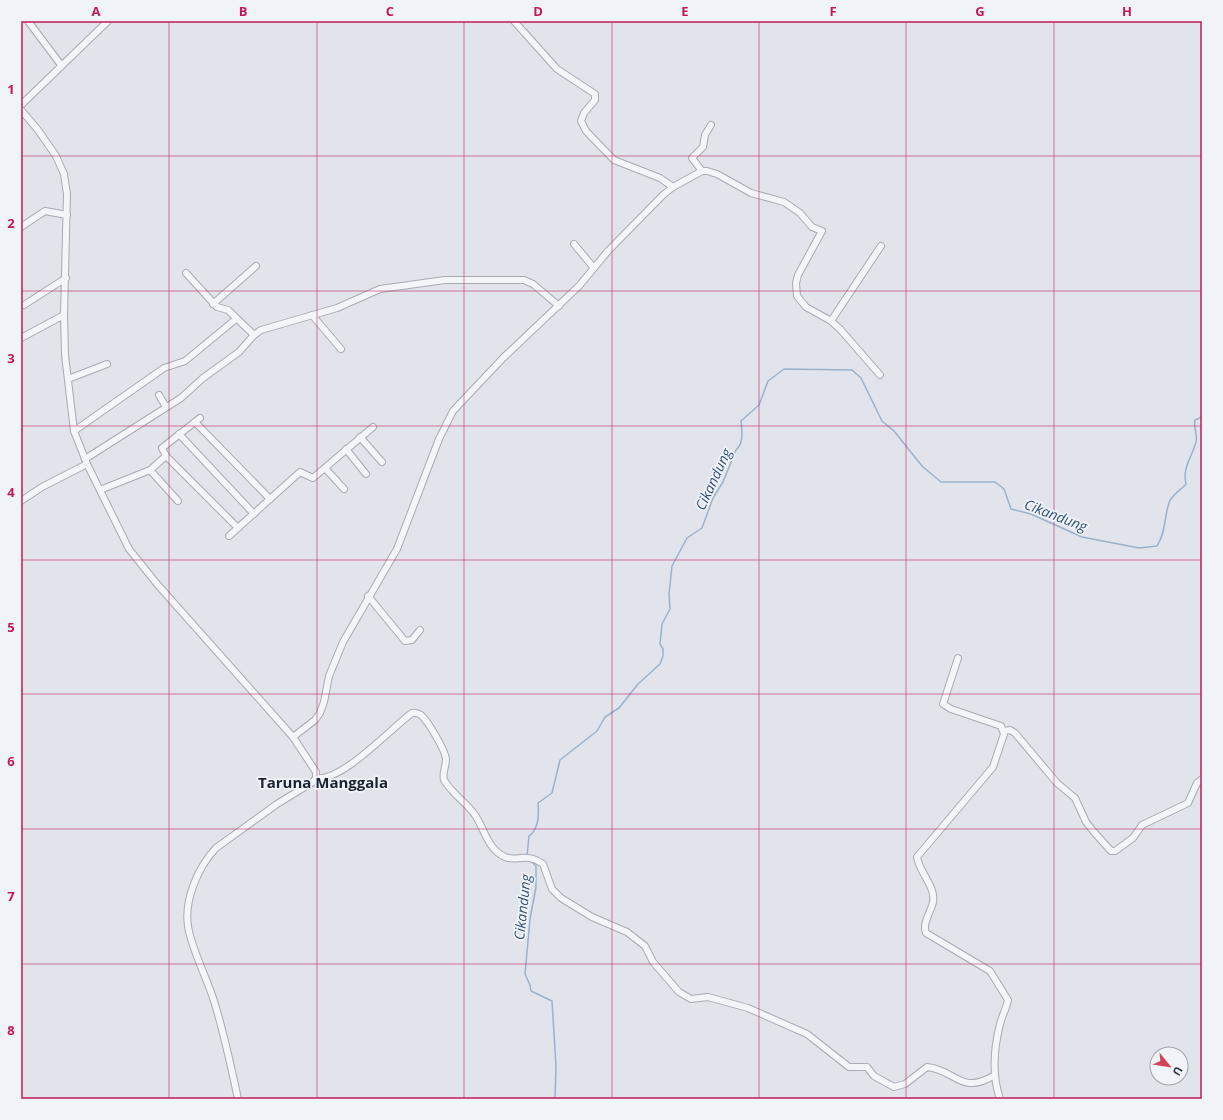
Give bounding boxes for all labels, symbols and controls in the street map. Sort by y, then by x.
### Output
text: A [92,2,101,20]
text: B [239,2,248,20]
text: C [386,2,394,20]
text: D [533,2,543,20]
text: E [681,2,689,20]
text: F [829,2,837,20]
text: G [975,2,985,20]
text: H [1122,2,1132,20]
text: 1 [7,80,15,98]
text: 2 [7,214,15,232]
text: 3 [7,349,15,367]
water label: Cikandung [690,444,736,513]
text: 4 [7,483,15,501]
water label: Cikandung [1022,494,1091,536]
text: 5 [7,618,15,636]
text: 6 [7,752,15,770]
district label: Taruna Manggala [258,772,388,792]
water label: Cikandung [509,872,535,941]
text: 7 [7,887,15,905]
text: 8 [7,1021,15,1039]
north arrow [1149,1046,1189,1086]
text: U [1170,1064,1187,1079]

